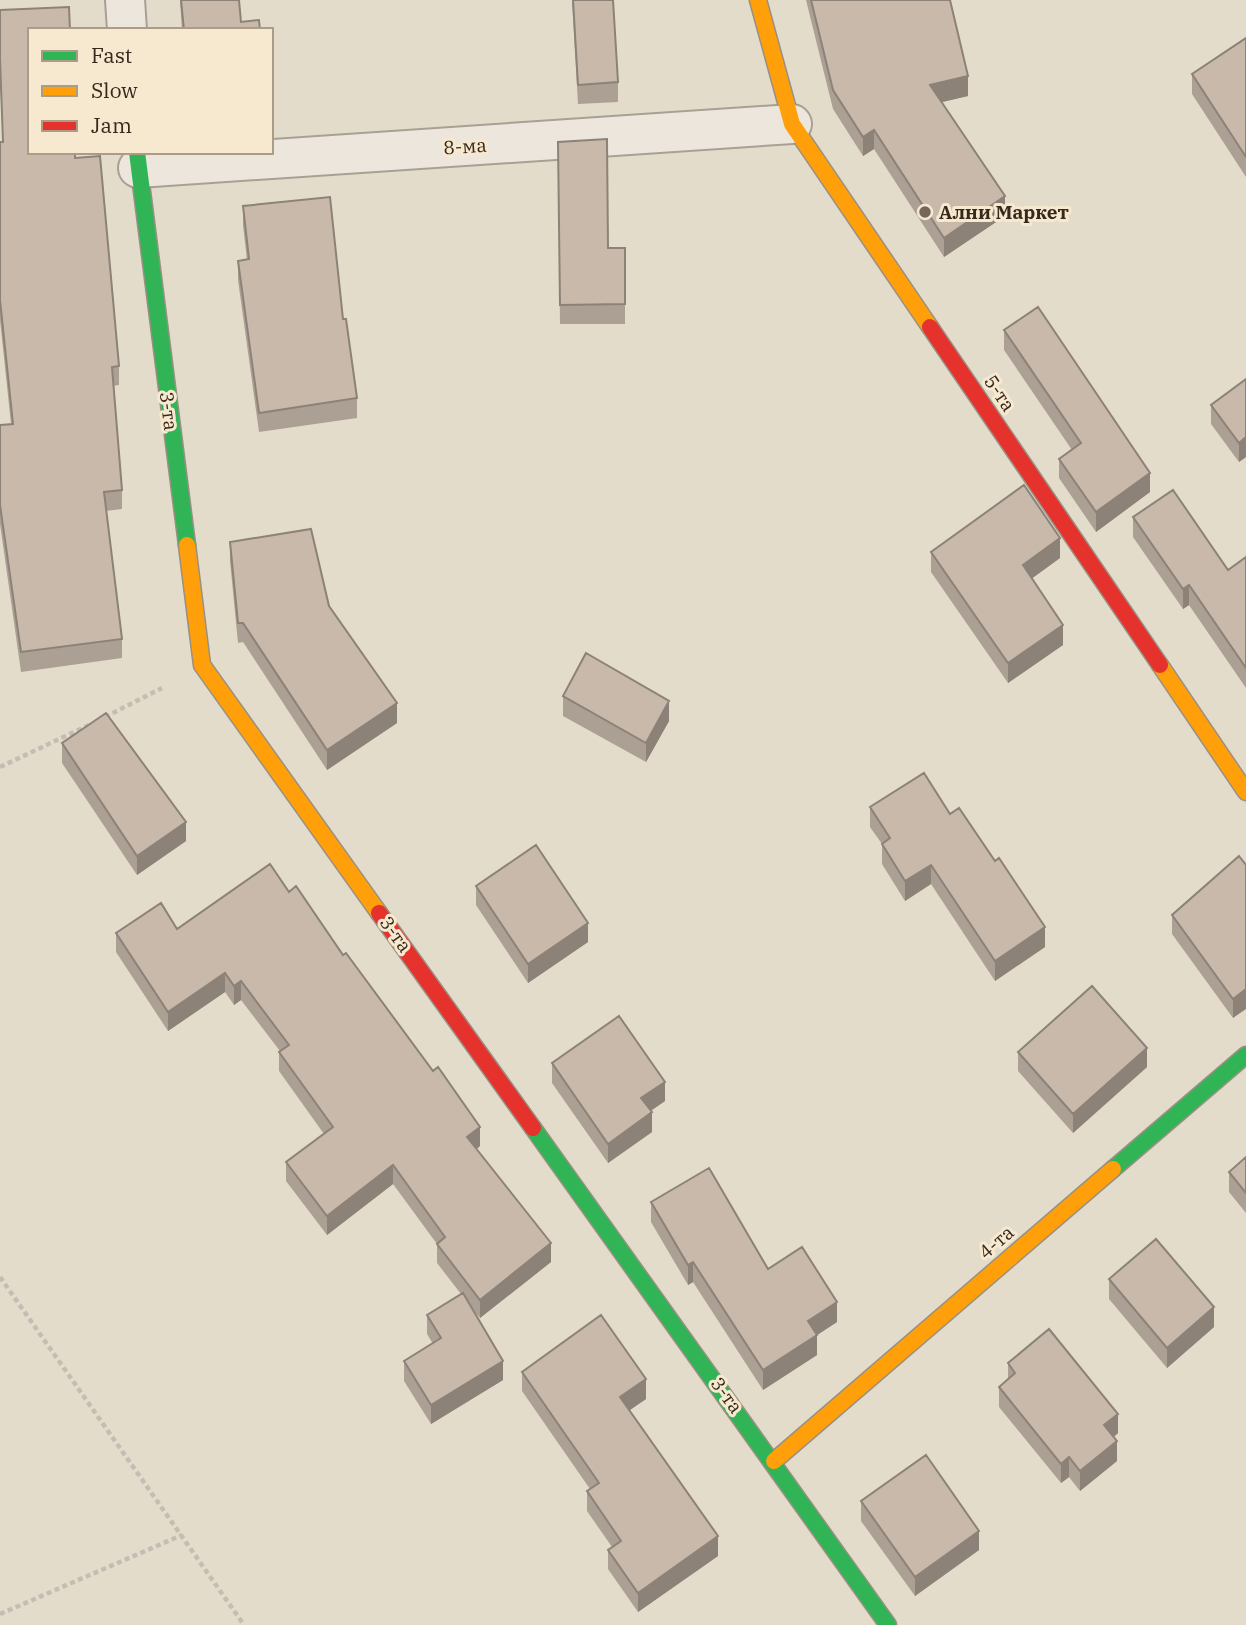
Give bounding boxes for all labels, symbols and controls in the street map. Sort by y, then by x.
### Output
legend [28,28,273,154]
text: Fast [91,41,132,69]
text: Slow [91,76,138,104]
text: Jam [91,111,132,139]
street label: 8-ма [442,133,488,159]
place label: Ални Маркет [939,200,1069,224]
marker: Ални Маркет [917,204,933,220]
street label: 5-та [979,370,1021,416]
street label: 3-та [155,390,183,432]
street label: 3-та [375,911,417,957]
street label: 4-та [973,1220,1019,1264]
street label: 3-та [706,1372,748,1418]

